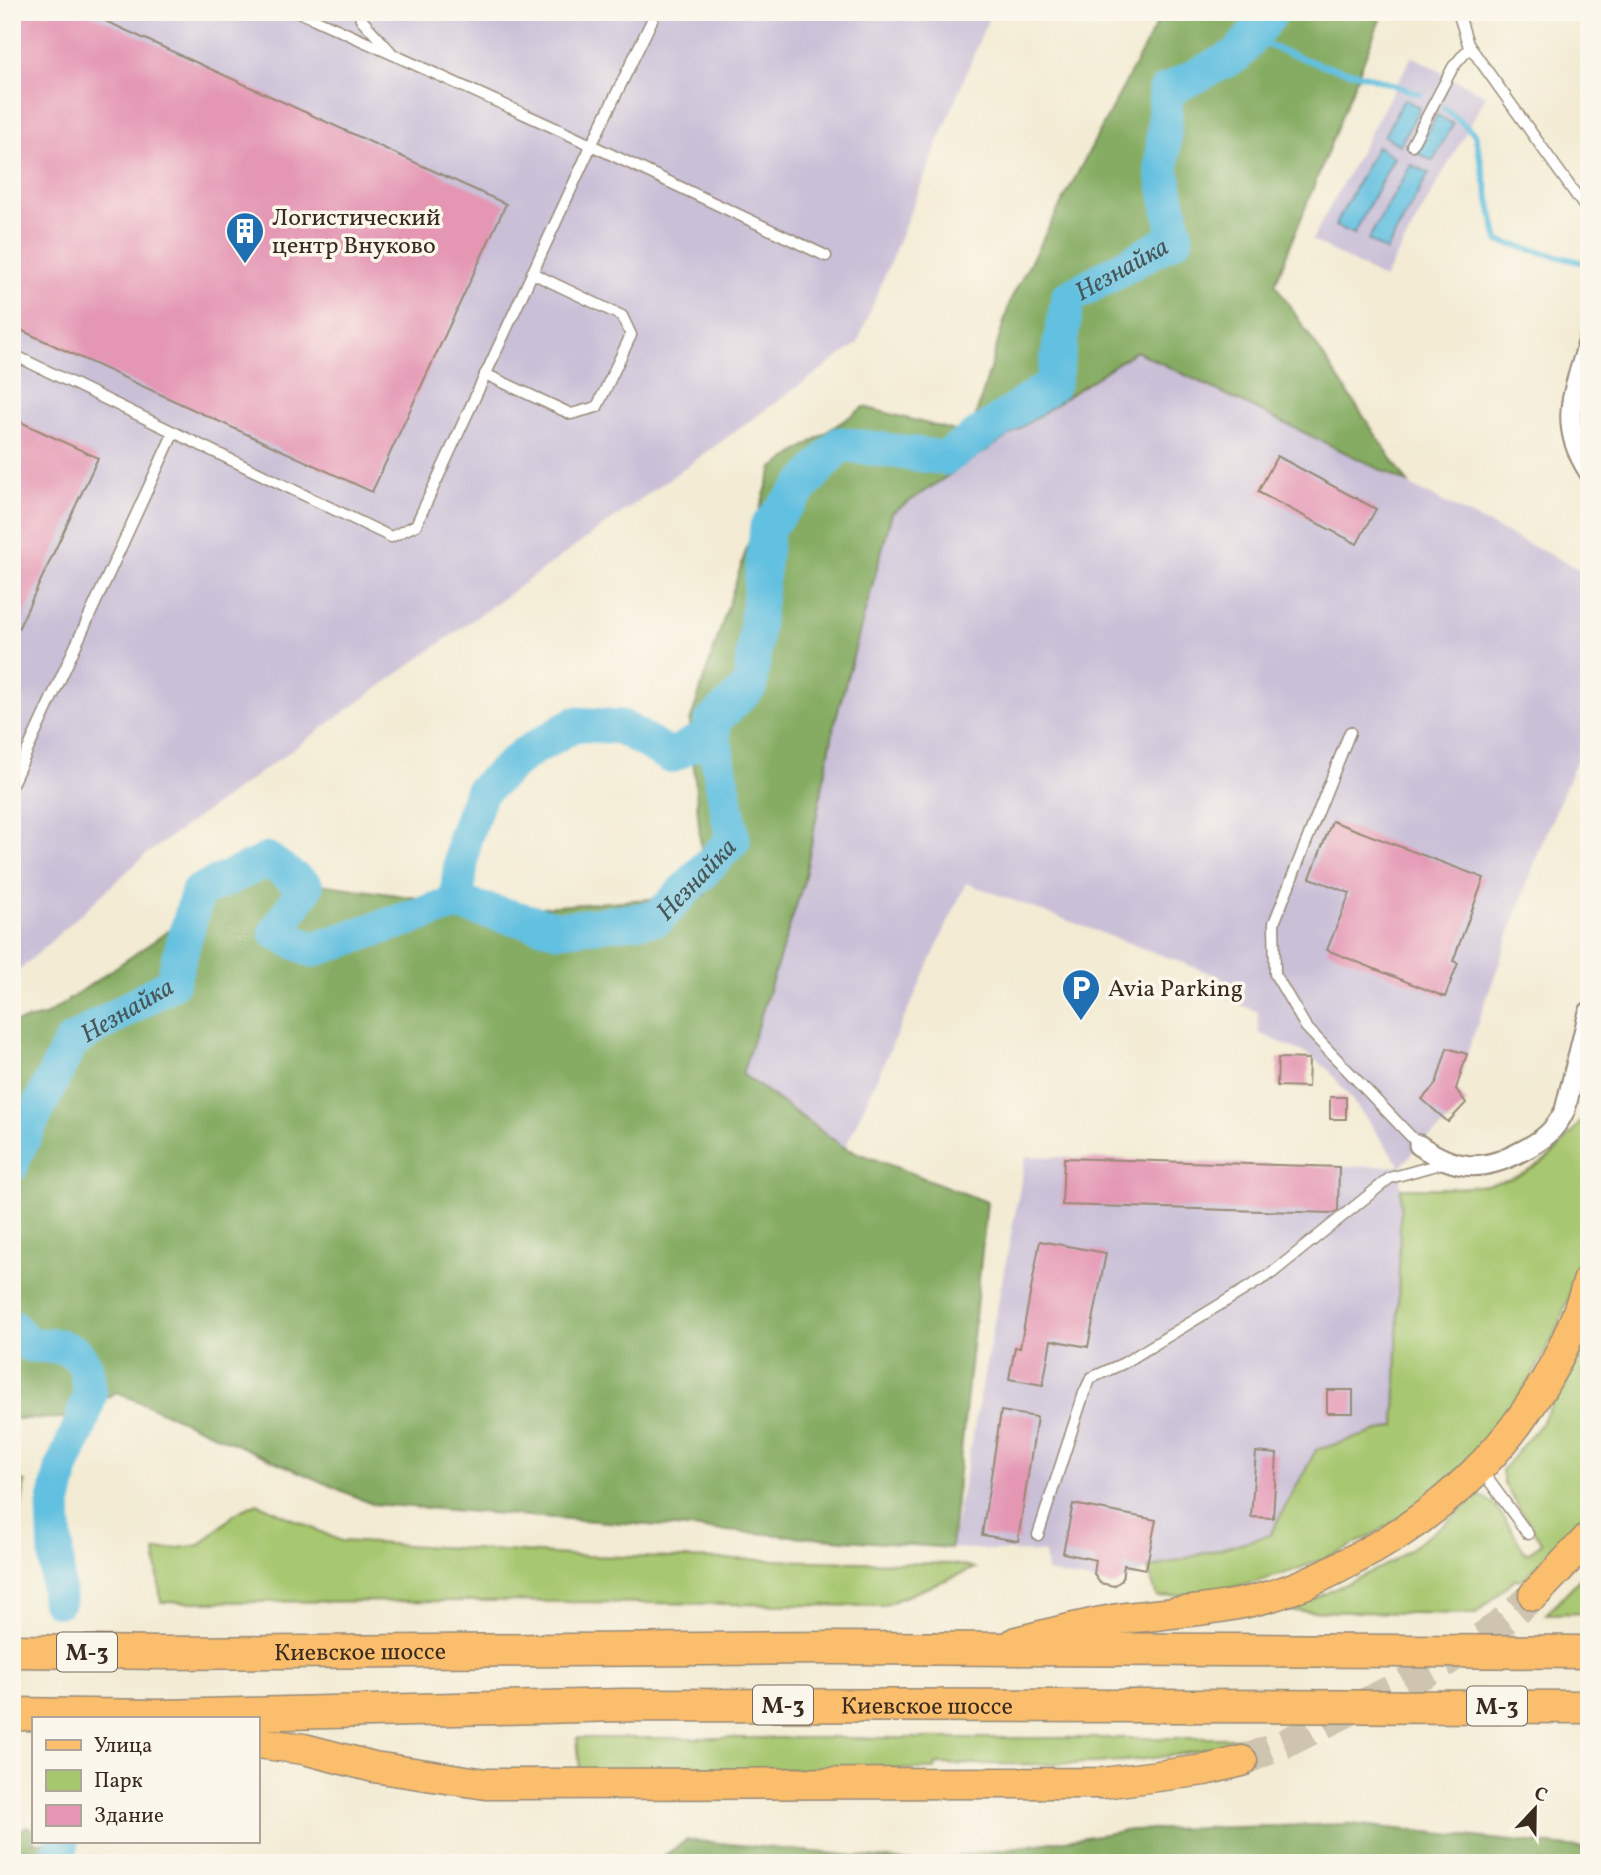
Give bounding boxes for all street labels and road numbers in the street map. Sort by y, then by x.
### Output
road number: М-3 [57,1632,117,1672]
street label: Киевское шоссе [274,1636,446,1671]
road number: М-3 [753,1686,813,1724]
road number: М-3 [1467,1686,1527,1726]
street label: Киевское шоссе [841,1690,1013,1725]

